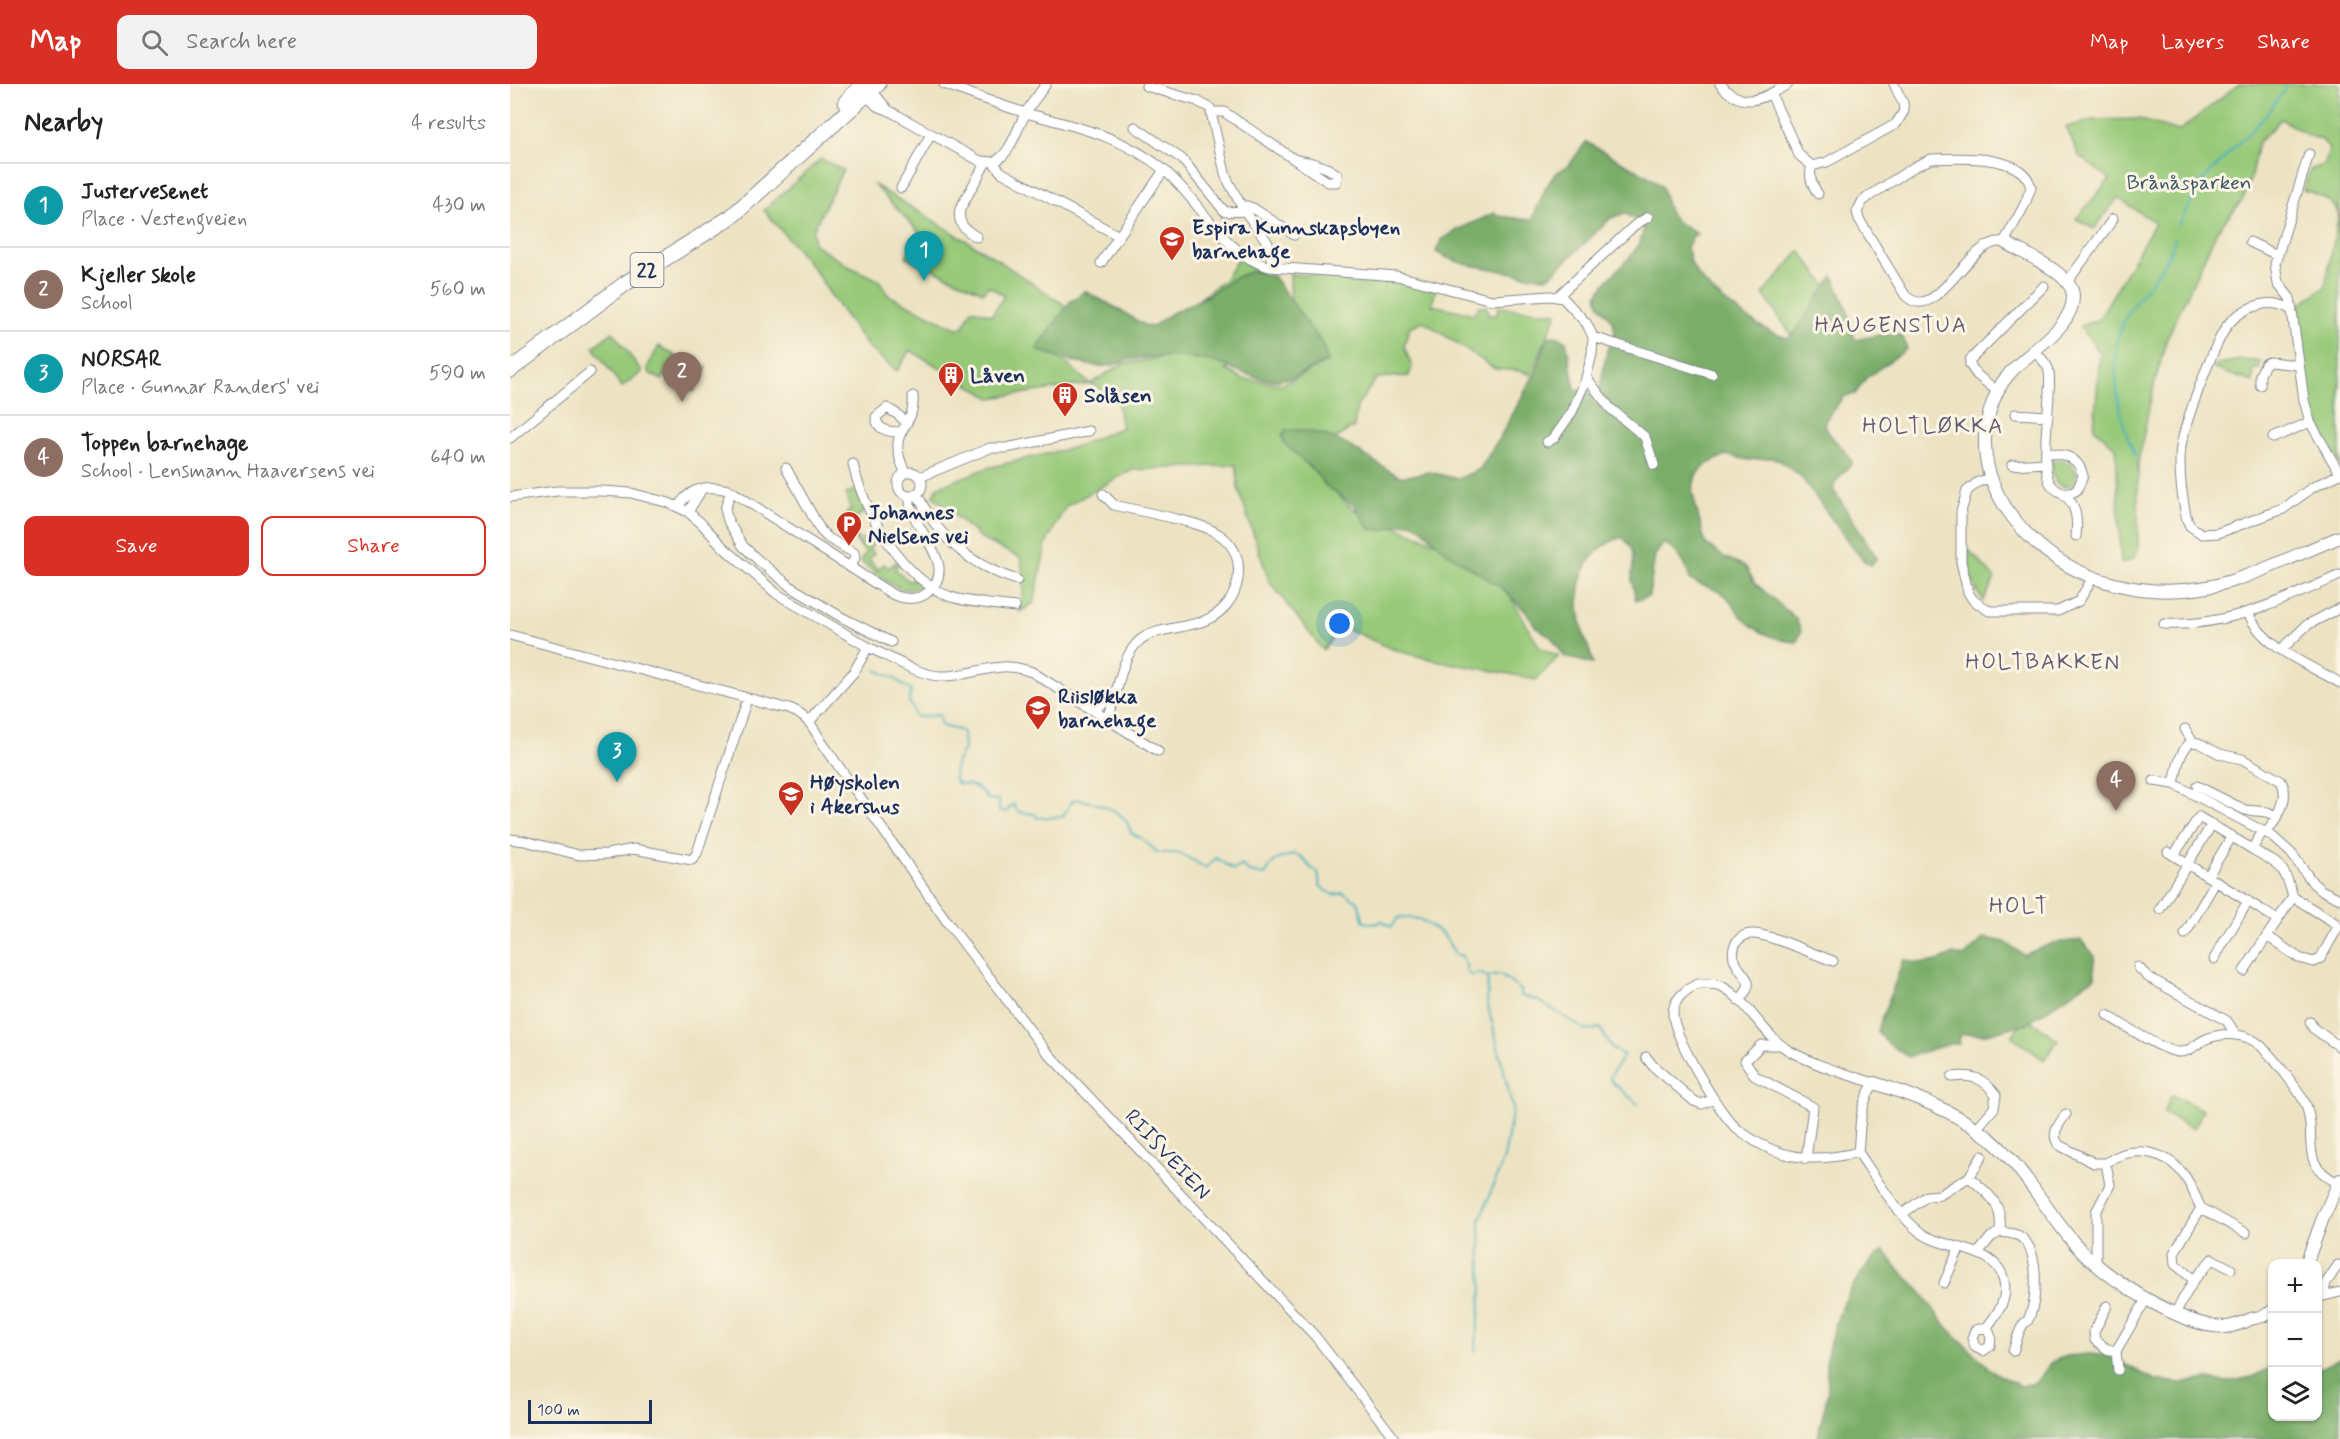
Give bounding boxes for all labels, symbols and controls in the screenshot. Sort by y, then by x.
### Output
search box [117,15,537,69]
text: Map [30,24,81,61]
icon: search [138,26,171,59]
text: Search here [186,28,297,56]
text: Map [2090,28,2128,56]
text: Layers [2161,28,2224,56]
text: Share [2257,28,2310,56]
text: Nearby [24,106,103,140]
text: 4 results [411,110,486,137]
park label: Brånåsparken [2126,169,2252,197]
text: Justervesenet [81,178,208,206]
text: 1 [39,192,48,219]
text: 430 m [433,192,486,219]
text: Place · Vestengveien [81,206,247,233]
place label: Espira Kunnskapsbyen barnehage [1192,214,1400,268]
school or university icon: Espira Kunnskapsbyen barnehage [1157,224,1187,262]
pin: 1 [904,232,944,281]
road number: 22 [630,253,664,287]
text: Kjeller skole [81,262,196,290]
text: 2 [39,276,48,303]
text: 560 m [430,276,486,303]
text: School [81,290,133,317]
district label: HAUGENSTUA [1814,312,1968,340]
text: NORSAR [81,346,162,374]
pin: 2 [662,352,702,402]
text: 3 [39,360,48,387]
text: 590 m [429,360,486,387]
building icon: Låven [936,360,966,398]
place label: Låven [970,362,1025,390]
text: Place · Gunnar Randers' vei [81,374,319,401]
building icon: Solåsen [1050,380,1080,418]
place label: Solåsen [1084,382,1152,410]
district label: HOLTLØKKA [1862,413,2004,441]
text: Toppen barnehage [81,430,248,458]
text: 4 [38,444,49,471]
text: 640 m [430,444,486,471]
text: School · Lensmann Haaversens vei [81,458,375,485]
place label: Johannes Nielsens vei [868,499,969,551]
parking icon: Johannes Nielsens vei [834,509,864,547]
button: Save [24,516,249,576]
button: Share [261,516,486,576]
your location [1325,609,1354,638]
district label: HOLTBAKKEN [1965,649,2121,677]
place label: Riisløkka barnehage [1058,683,1157,737]
school or university icon: Riisløkka barnehage [1023,693,1053,731]
pin: 3 [598,732,636,782]
pin: 4 [2096,762,2136,811]
place label: Høyskolen i Akershus [810,769,900,821]
school or university icon: Høyskolen i Akershus [776,779,806,817]
district label: HOLT [1989,893,2049,921]
street label: RIISVEIEN [1118,1103,1216,1206]
map controls [2268,1259,2322,1421]
button: + [2268,1259,2322,1313]
button: − [2268,1313,2322,1367]
button: layers [2268,1367,2322,1421]
scale bar [528,1397,652,1424]
text: 100 m [537,1400,580,1421]

